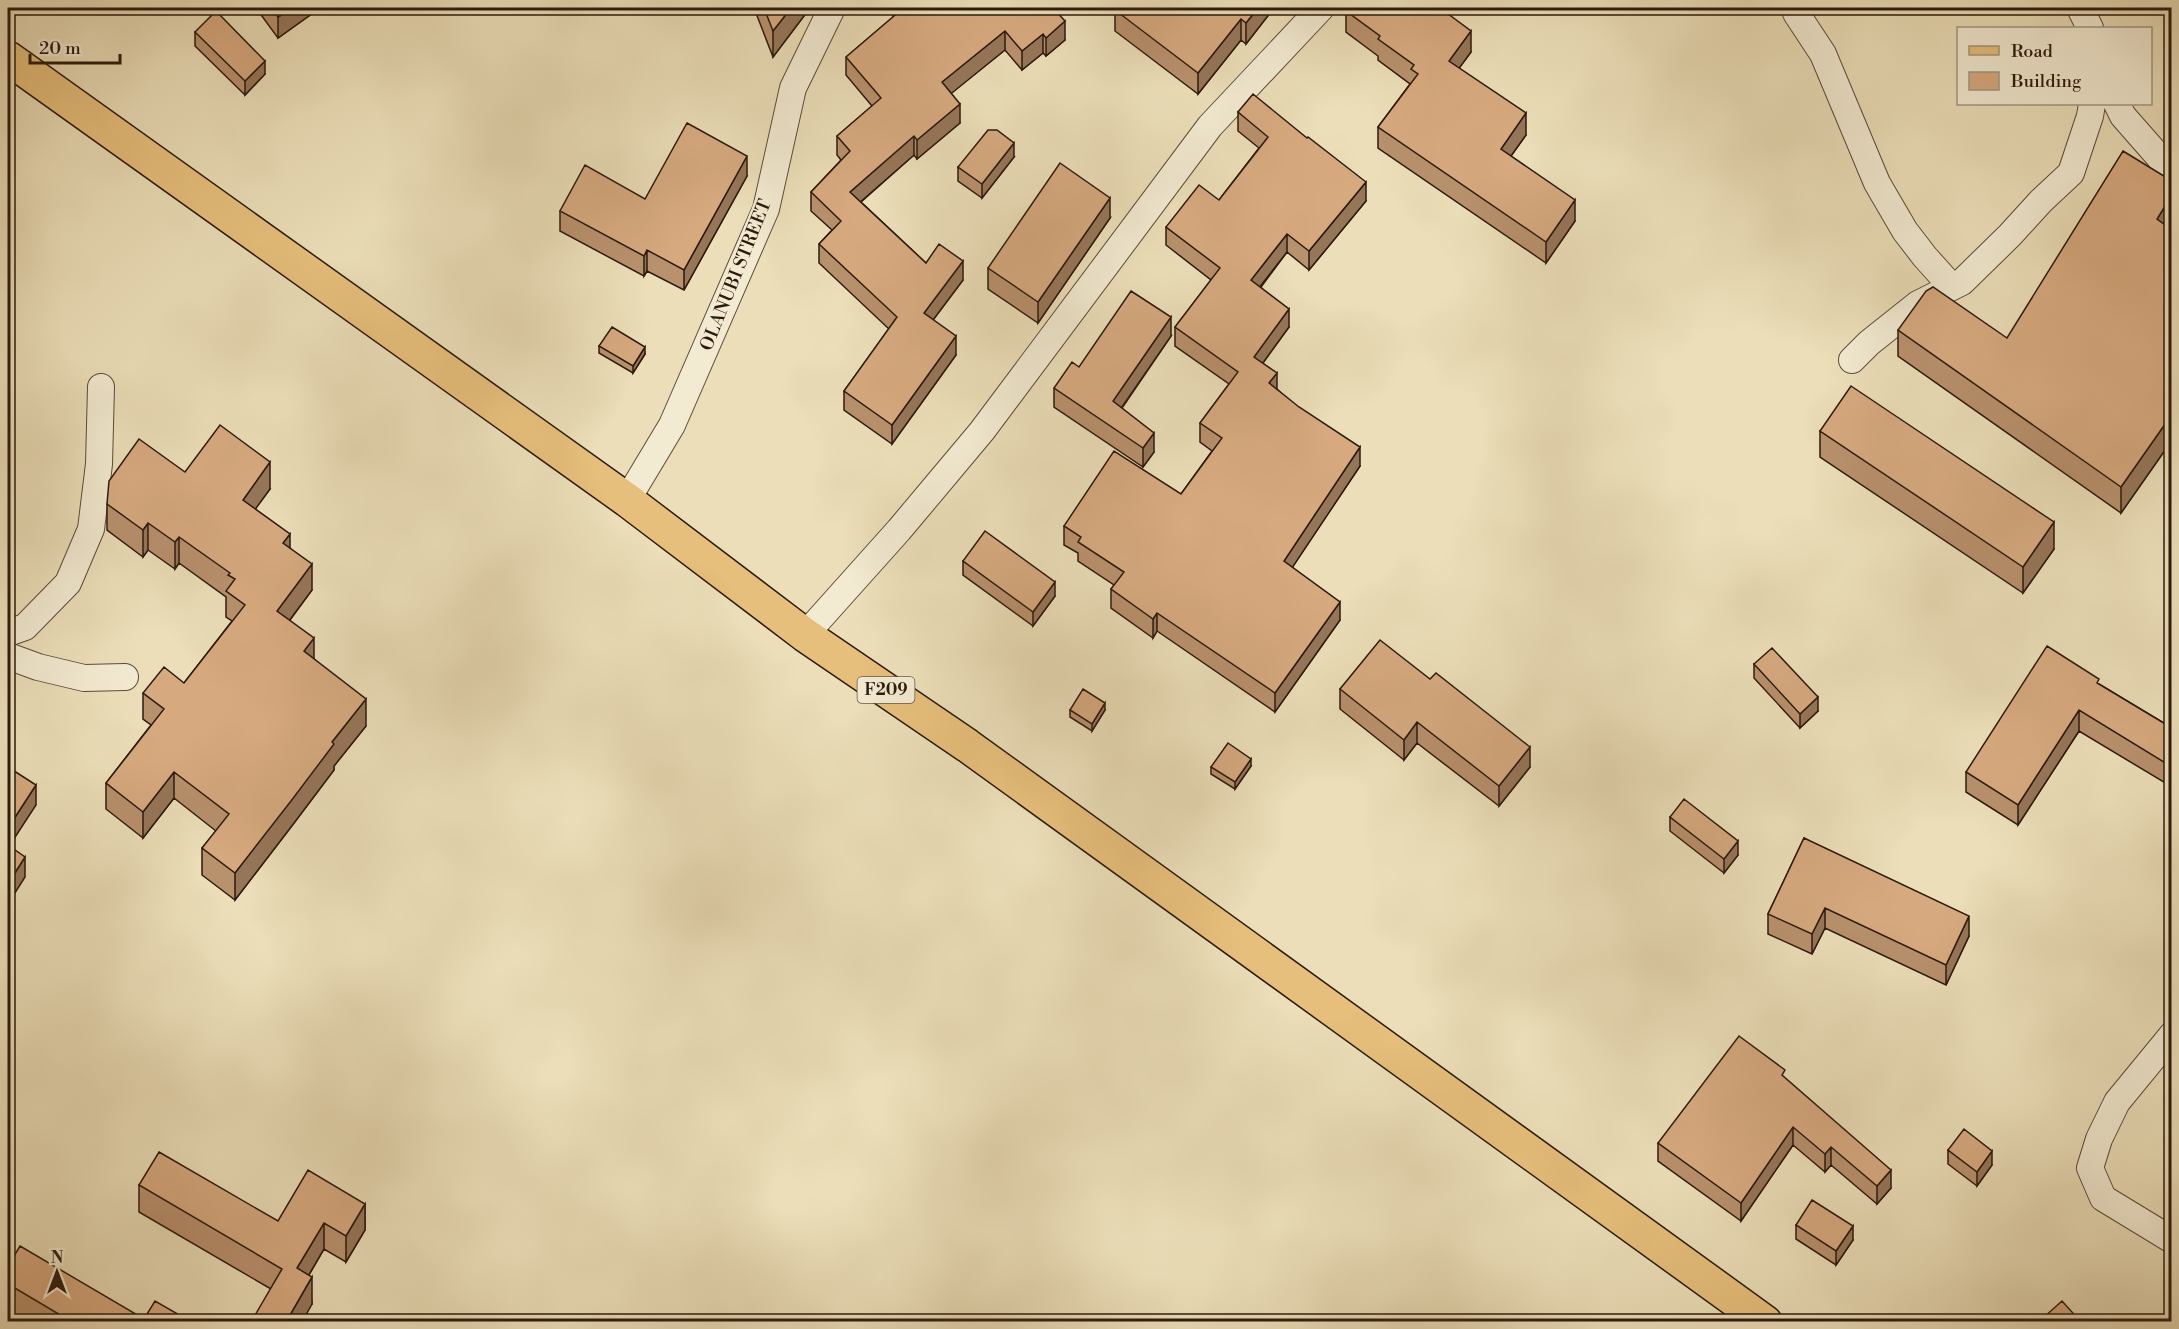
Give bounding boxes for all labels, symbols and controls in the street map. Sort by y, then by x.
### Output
scale bar [30,27,120,65]
legend [1957,27,2152,105]
text: 20 m [39,37,81,60]
text: Road [2011,40,2054,63]
text: Building [2010,70,2082,93]
street label: OLANUBI STREET [695,196,777,354]
road number: F209 [858,677,914,703]
north arrow [27,1242,87,1302]
text: N [51,1248,64,1268]

